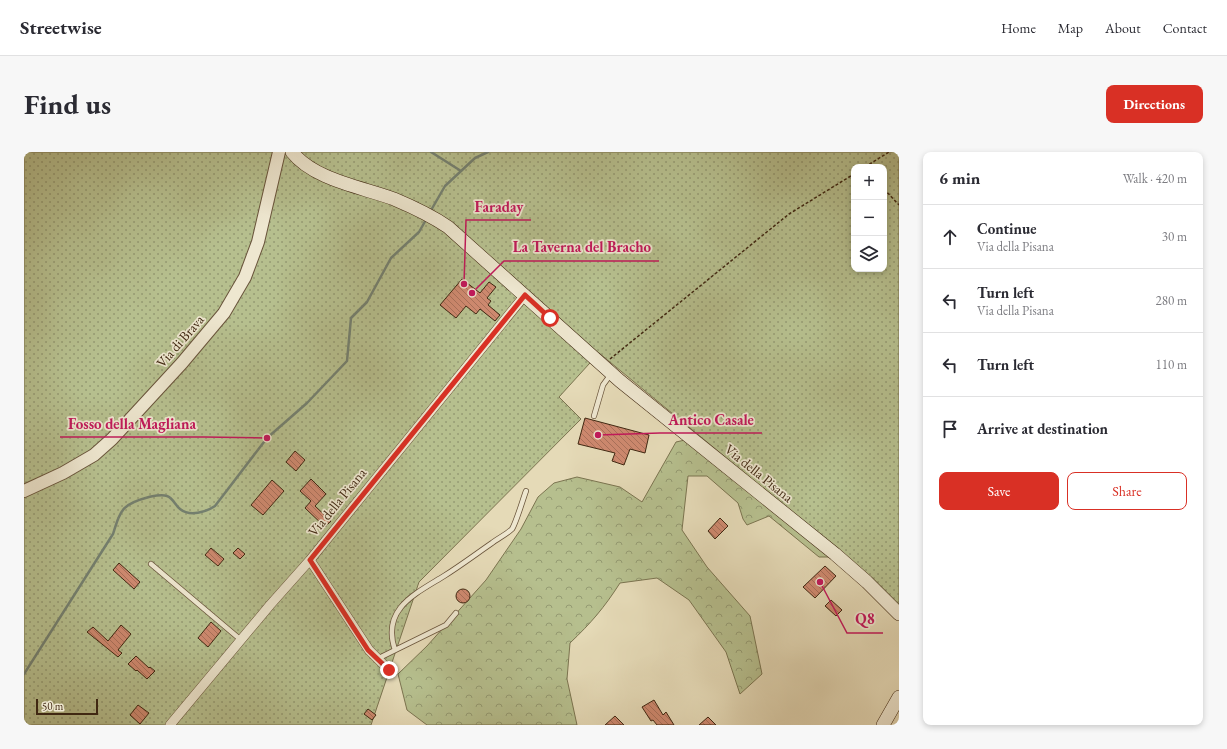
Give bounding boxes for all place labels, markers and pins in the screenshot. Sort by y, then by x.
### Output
callout: Faraday [466,193,531,220]
callout: La Taverna del Bracho [504,234,659,261]
callout: Antico Casale [660,406,762,433]
callout: Fosso della Magliana [60,410,204,437]
callout: Q8 [847,606,883,633]

